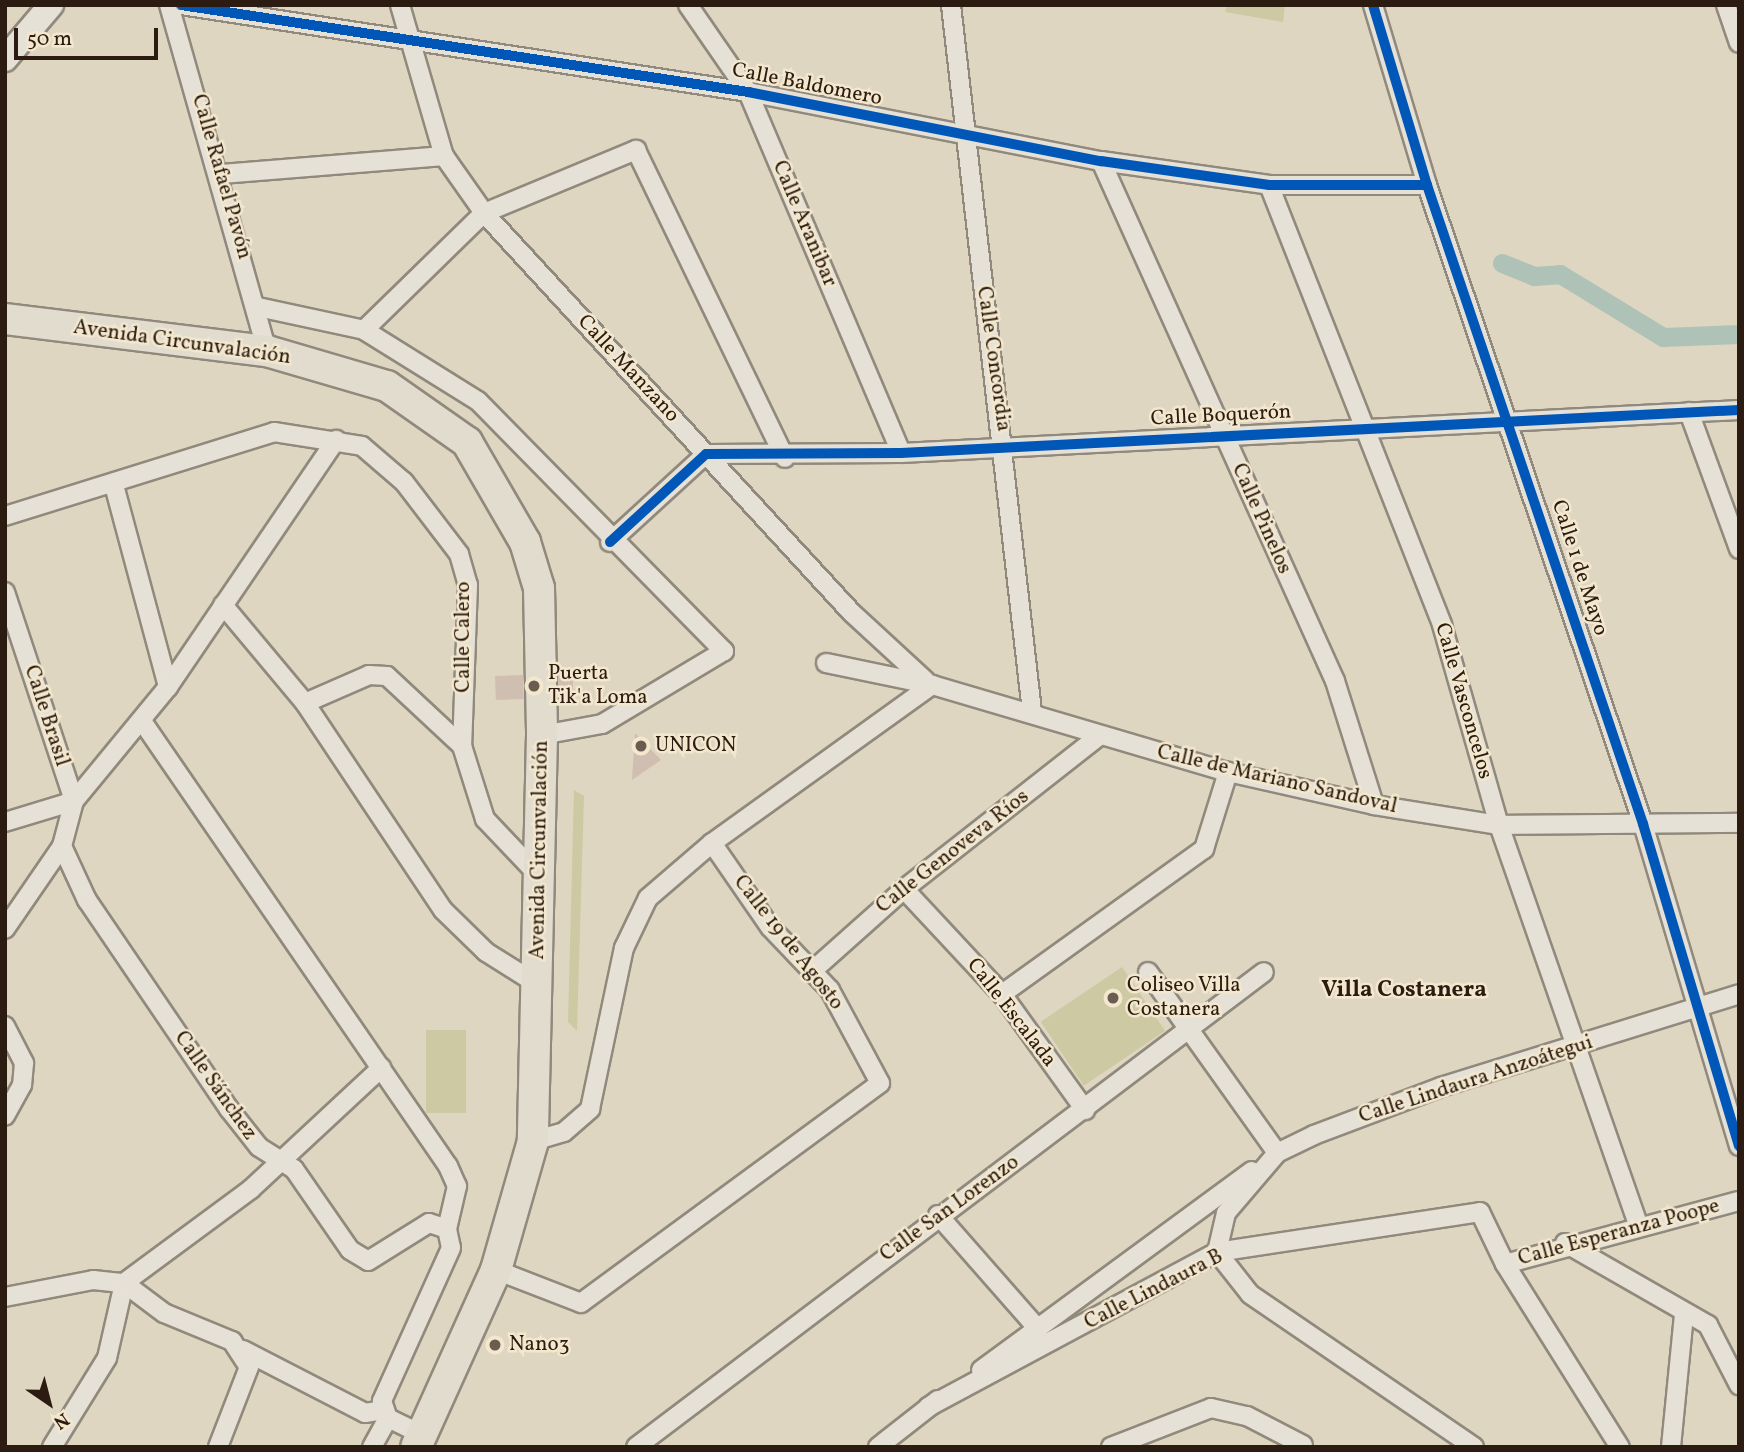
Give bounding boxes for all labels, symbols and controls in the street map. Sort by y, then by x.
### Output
scale bar [18,14,161,58]
text: 50 m [27,25,72,54]
street label: Calle Baldomero [730,58,884,112]
street label: Calle Rafael Pavón [185,92,257,262]
street label: Calle Aranibar [766,157,842,291]
street label: Calle Concordia [970,285,1016,433]
street label: Calle Manzano [572,310,684,428]
street label: Avenida Circunvalación [72,315,292,371]
street label: Calle Boquerón [1150,400,1292,432]
street label: Calle Pinelos [1225,460,1297,578]
street label: Calle 1 de Mayo [1545,497,1613,639]
street label: Calle Calero [451,581,477,693]
street label: Calle Vasconcelos [1429,620,1497,782]
place label: Puerta Tik'a Loma [548,661,648,711]
street label: Calle Brasil [18,662,74,770]
marker: Puerta Tik'a Loma [526,678,542,694]
place label: UNICON [655,733,736,759]
marker: UNICON [633,738,649,754]
street label: Avenida Circunvalación [525,740,555,960]
street label: Calle de Mariano Sandoval [1155,740,1399,820]
street label: Calle Genoveva Ríos [872,785,1034,919]
street label: Calle 19 de Agosto [728,871,848,1015]
street label: Calle Escalada [961,953,1061,1073]
place label: Coliseo Villa Costanera [1127,973,1241,1023]
district label: Villa Costanera [1321,976,1487,1004]
marker: Coliseo Villa Costanera [1105,990,1121,1006]
street label: Calle Sánchez [168,1027,262,1145]
street label: Calle Lindaura Anzoátegui [1356,1030,1596,1130]
street label: Calle San Lorenzo [876,1150,1024,1268]
street label: Calle Esperanza Poope [1515,1194,1723,1272]
street label: Calle Lindaura B [1080,1244,1228,1336]
place label: Nano3 [509,1332,570,1358]
marker: Nano3 [487,1337,503,1353]
north arrow [14,1368,84,1438]
text: N [48,1406,74,1435]

